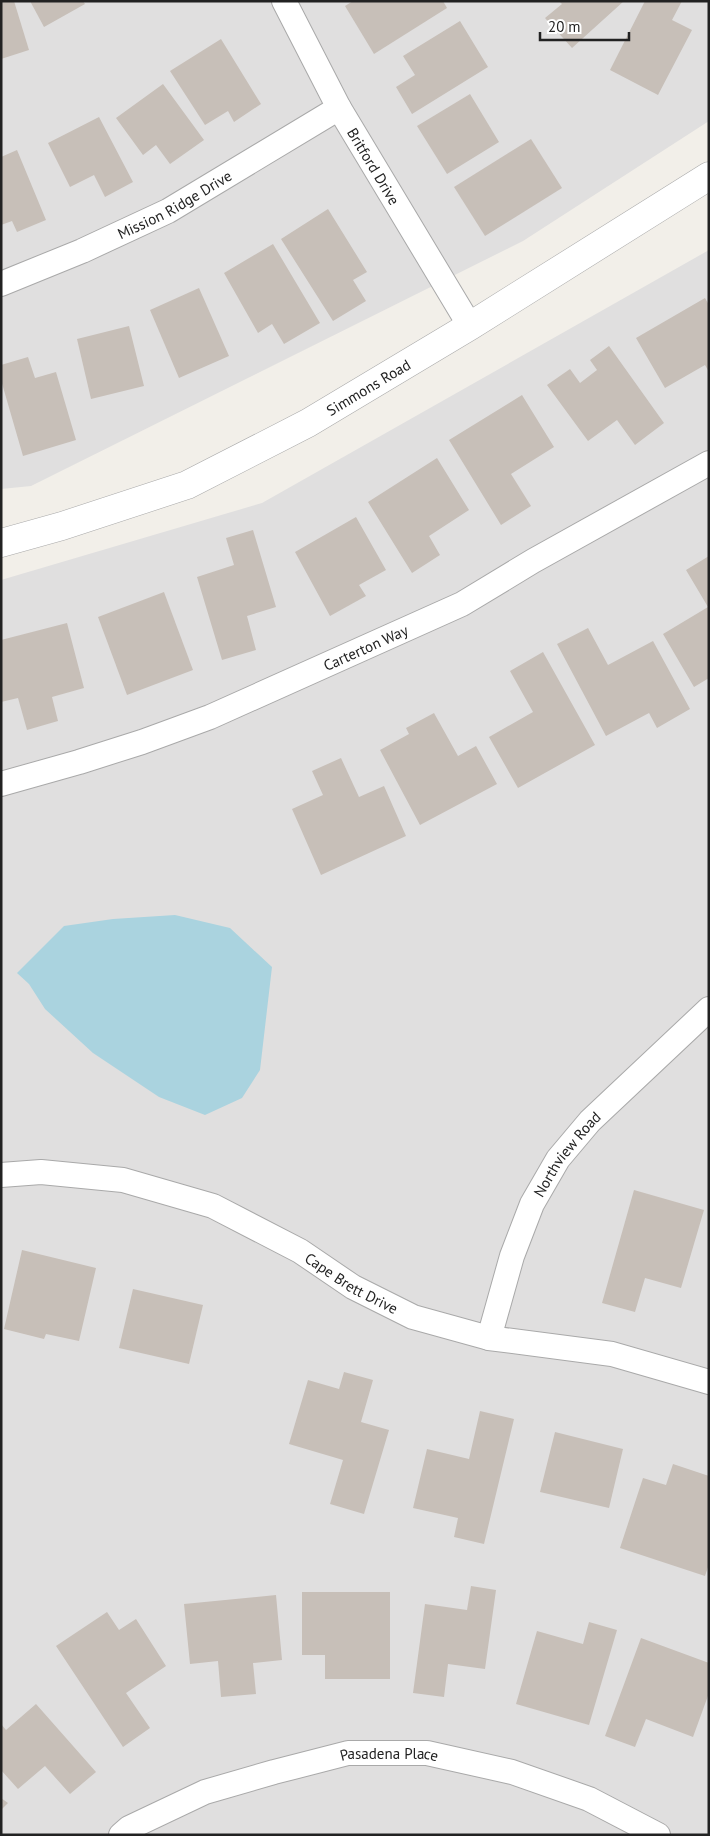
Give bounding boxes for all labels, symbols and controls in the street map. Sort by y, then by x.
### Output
scale bar [540,10,629,42]
text: 20 m [548,17,581,36]
street label: Britford Drive [343,124,404,208]
street label: Mission Ridge Drive [114,166,235,243]
street label: Simmons Road [323,354,414,419]
street label: Carterton Way [320,620,411,674]
street label: Northview Road [529,1107,604,1200]
street label: Cape Brett Drive [302,1248,401,1318]
street label: Pasadena Place [338,1743,440,1765]

